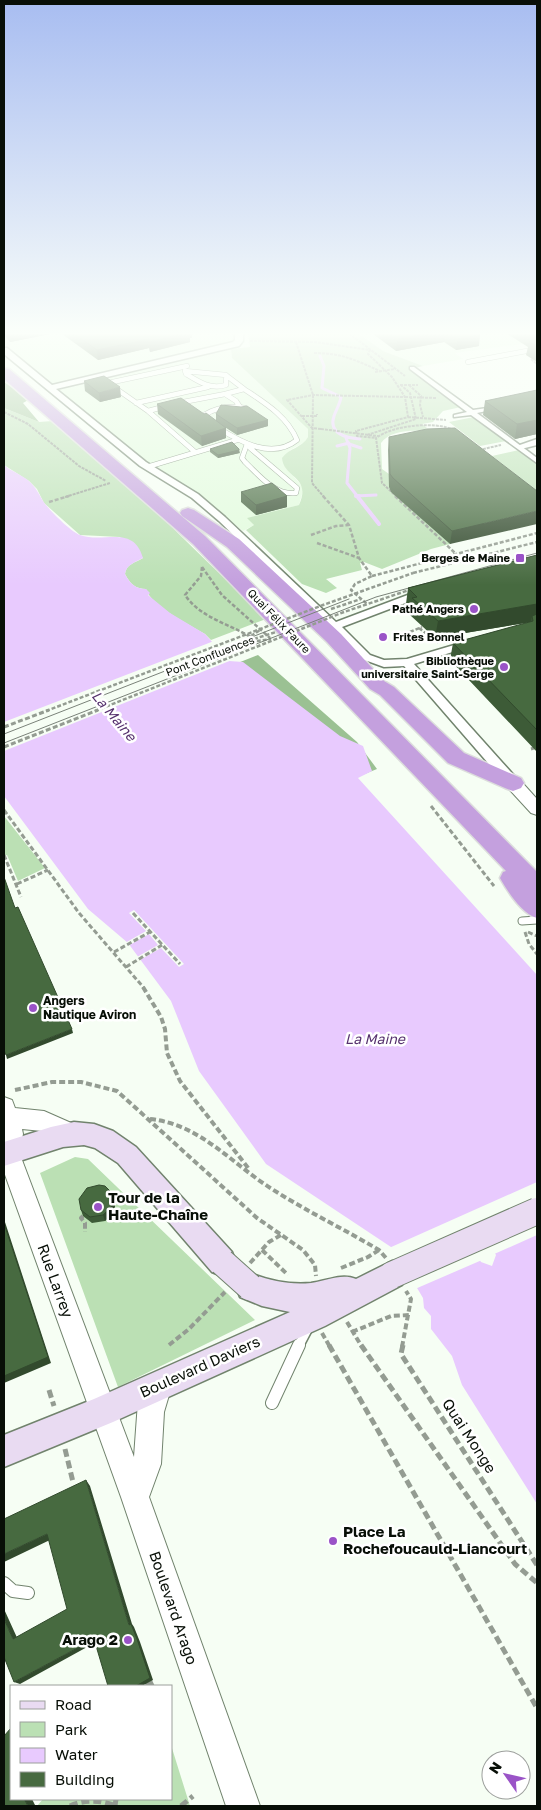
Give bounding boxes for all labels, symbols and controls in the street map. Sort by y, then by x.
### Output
place label: Berges de Maine [421,551,511,564]
marker: Berges de Maine [514,552,526,564]
street label: Quai Félix Faure [245,586,313,656]
place label: Pathé Angers [392,602,464,615]
marker: Pathé Angers [468,603,480,615]
place label: Frites Bonnel [393,630,465,643]
marker: Frites Bonnel [377,631,389,643]
street label: Pont Confluences [164,633,256,678]
place label: Bibliothèque universitaire Saint-Serge [361,654,495,680]
marker: Bibliothèque universitaire Saint-Serge [498,661,510,673]
water label: La Maine [89,687,141,745]
place label: Angers Nautique Aviron [43,993,136,1022]
marker: Angers Nautique Aviron [27,1002,39,1014]
water label: La Maine [345,1030,406,1047]
place label: Tour de la Haute-Chaîne [108,1188,208,1223]
marker: Tour de la Haute-Chaîne [92,1201,104,1213]
street label: Rue Larrey [34,1241,78,1320]
street label: Boulevard Daviers [137,1331,263,1401]
street label: Quai Monge [439,1395,501,1476]
place label: Place La Rochefoucauld-Liancourt [343,1522,527,1557]
marker: Place La Rochefoucauld-Liancourt [327,1535,339,1547]
street label: Boulevard Arago [146,1549,202,1667]
place label: Arago 2 [62,1630,118,1648]
marker: Arago 2 [122,1634,134,1646]
legend [10,1685,172,1800]
text: Road [55,1695,92,1713]
text: Park [55,1720,88,1738]
text: Water [55,1745,98,1763]
north arrow [481,1750,531,1800]
text: N [485,1758,505,1777]
text: Building [55,1770,115,1788]

